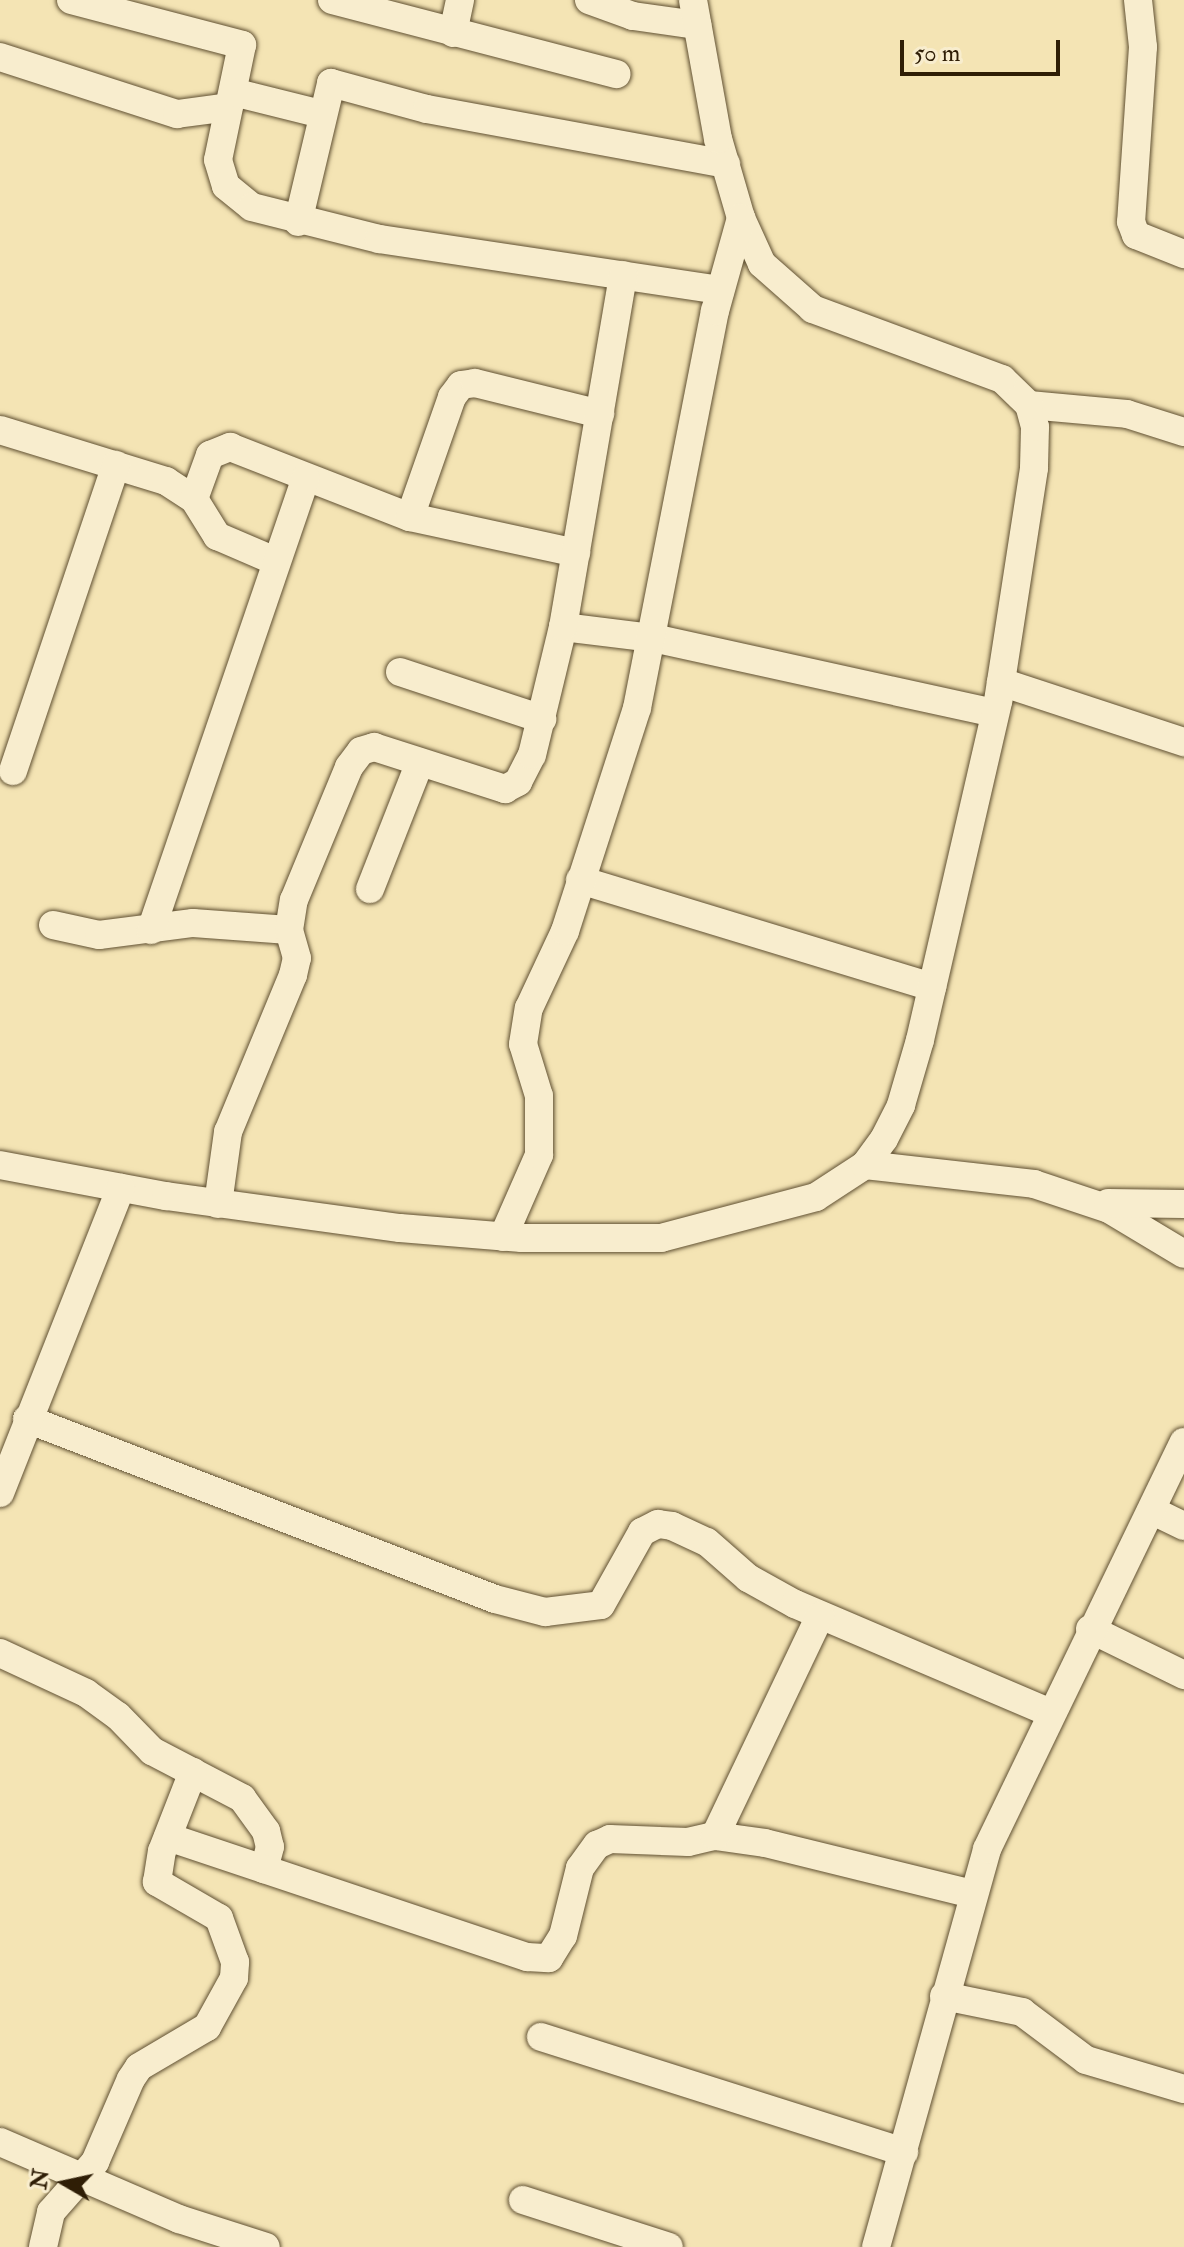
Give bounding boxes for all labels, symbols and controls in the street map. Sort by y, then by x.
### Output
scale bar [904,24,1064,74]
text: 50 m [914,38,960,69]
north arrow [24,2143,104,2223]
text: N [25,2167,56,2191]

